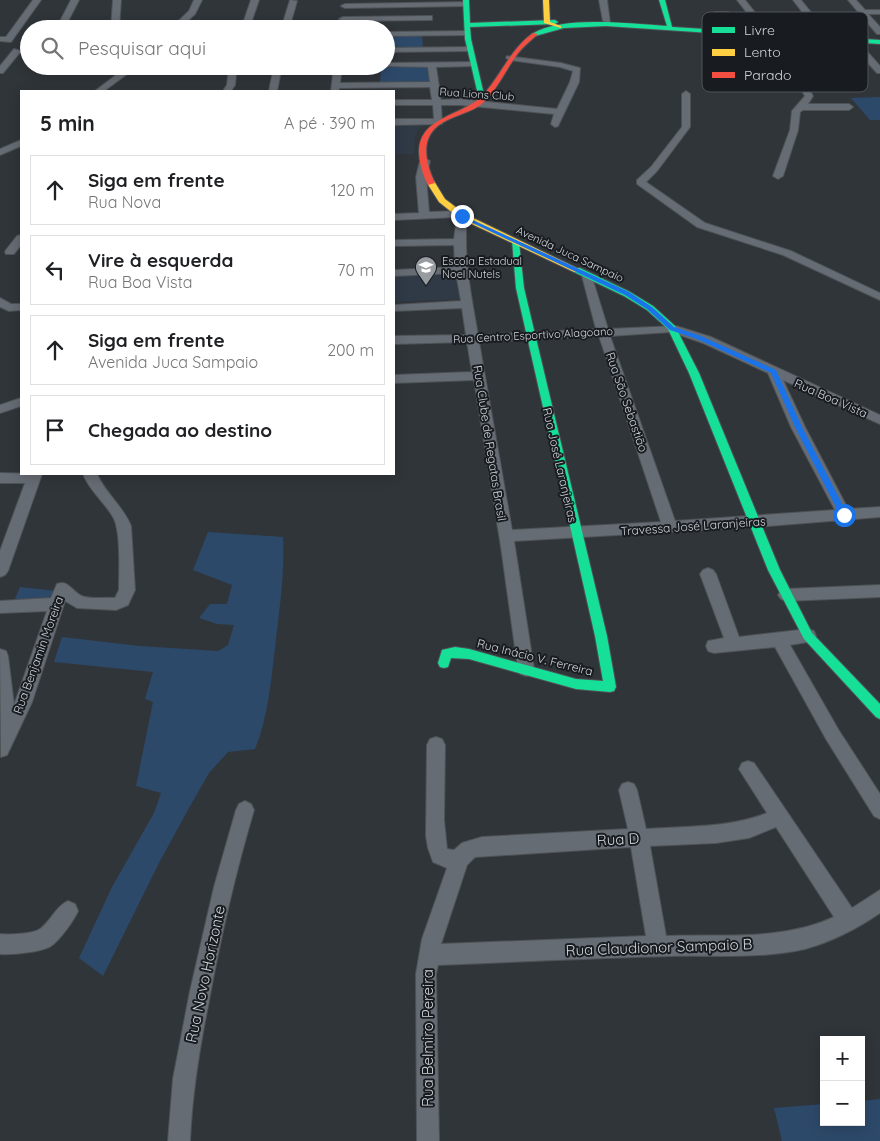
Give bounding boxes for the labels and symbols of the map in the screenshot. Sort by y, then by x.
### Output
legend [702,12,868,92]
text: Livre [744,21,775,39]
text: Lento [744,43,781,61]
text: Parado [744,66,791,84]
street label: Rua Lions Club [439,84,515,104]
route end [451,205,474,228]
street label: Avenida Juca Sampaio [514,223,626,285]
place label: Escola Estadual Noel Nutels [442,254,522,281]
school or university icon: Escola Estadual Noel Nutels [414,255,438,286]
street label: Rua Centro Esportivo Alagoano [453,324,614,346]
street label: Rua São Sebastião [603,350,651,454]
street label: Rua Clube de Regatas Brasil [470,364,510,522]
street label: Rua Boa Vista [792,375,870,421]
street label: Rua José Laranjeiras [539,406,581,524]
route start [833,504,856,527]
street label: Travessa José Laranjeiras [620,513,766,539]
street label: Rua Benjamin Moreira [10,594,66,716]
street label: Rua Inácio V. Ferreira [476,635,594,679]
street label: Rua D [596,828,640,850]
street label: Rua Novo Horizonte [181,904,229,1044]
street label: Rua Claudionor Sampaio B [565,934,753,960]
street label: Rua Belmiro Pereira [418,969,437,1107]

